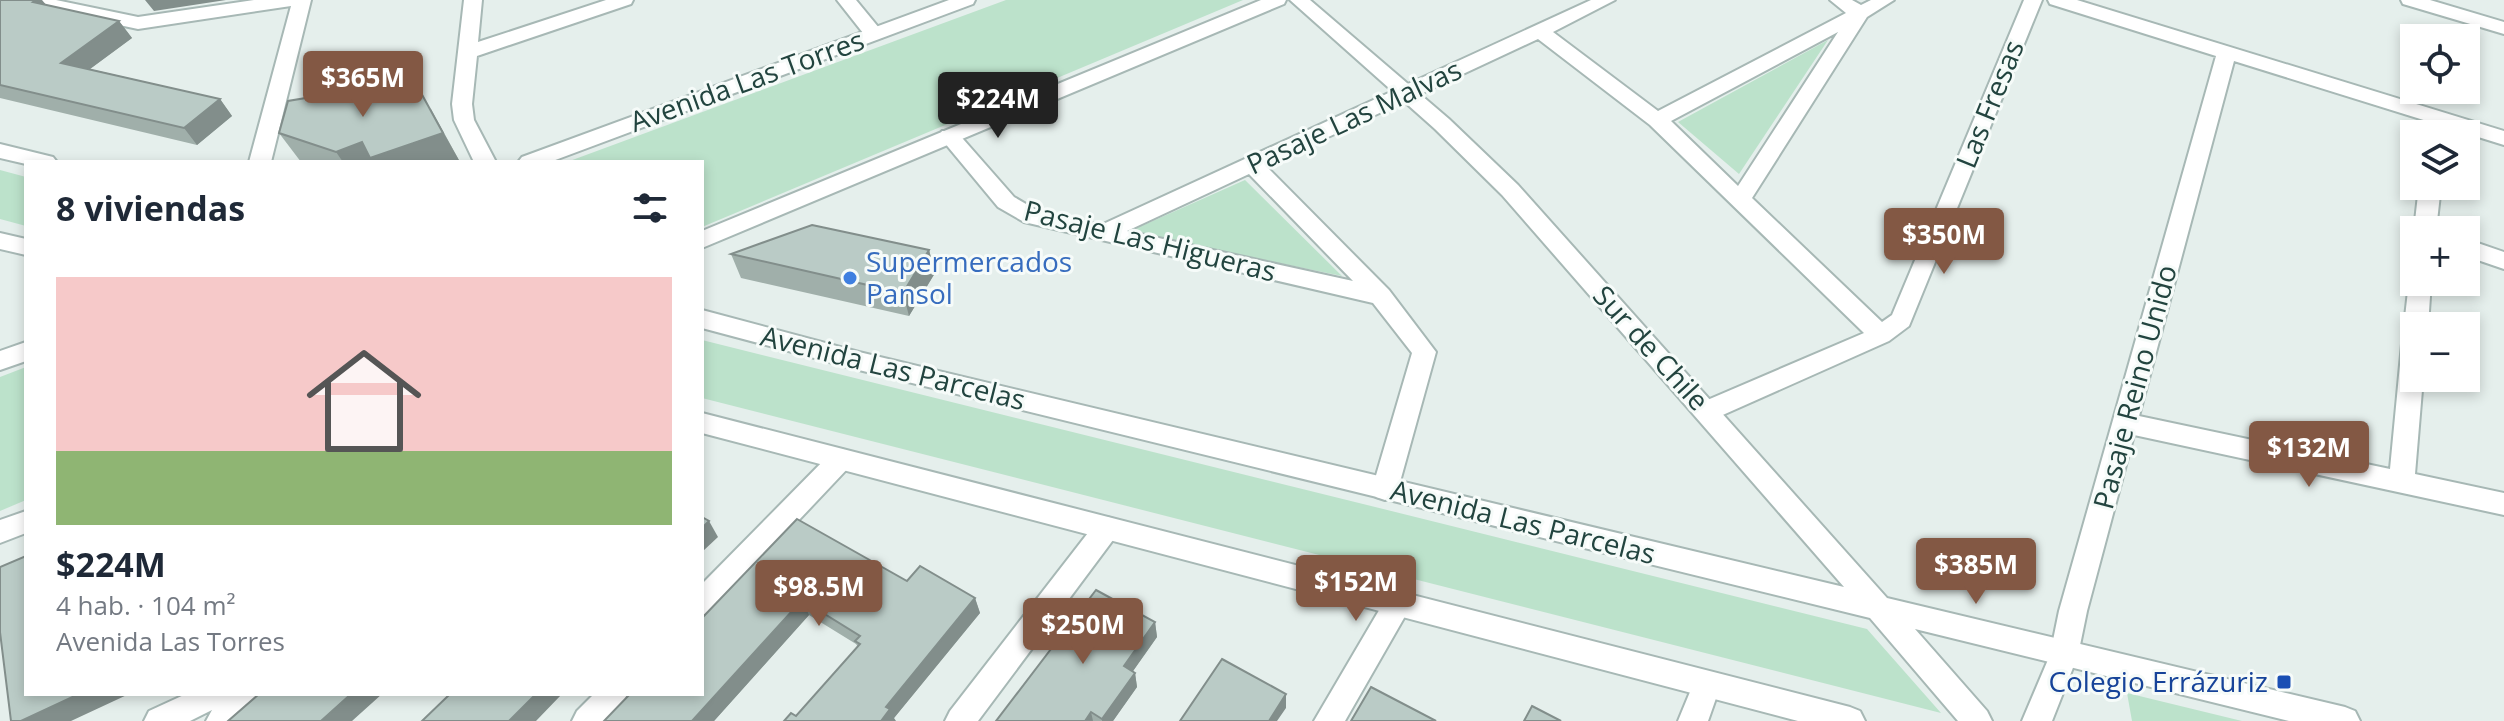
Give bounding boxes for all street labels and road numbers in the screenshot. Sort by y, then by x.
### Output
street label: Avenida Las Torres [624,20,869,140]
street label: Las Fresas [1946,34,2032,173]
street label: Pasaje Las Malvas [1240,50,1467,183]
street label: Pasaje Las Higueras [1020,190,1280,290]
street label: Pasaje Reino Unido [2083,260,2185,513]
street label: Sur de Chile [1585,277,1718,418]
street label: Avenida Las Parcelas [757,316,1029,418]
street label: Avenida Las Parcelas [1387,470,1659,572]

